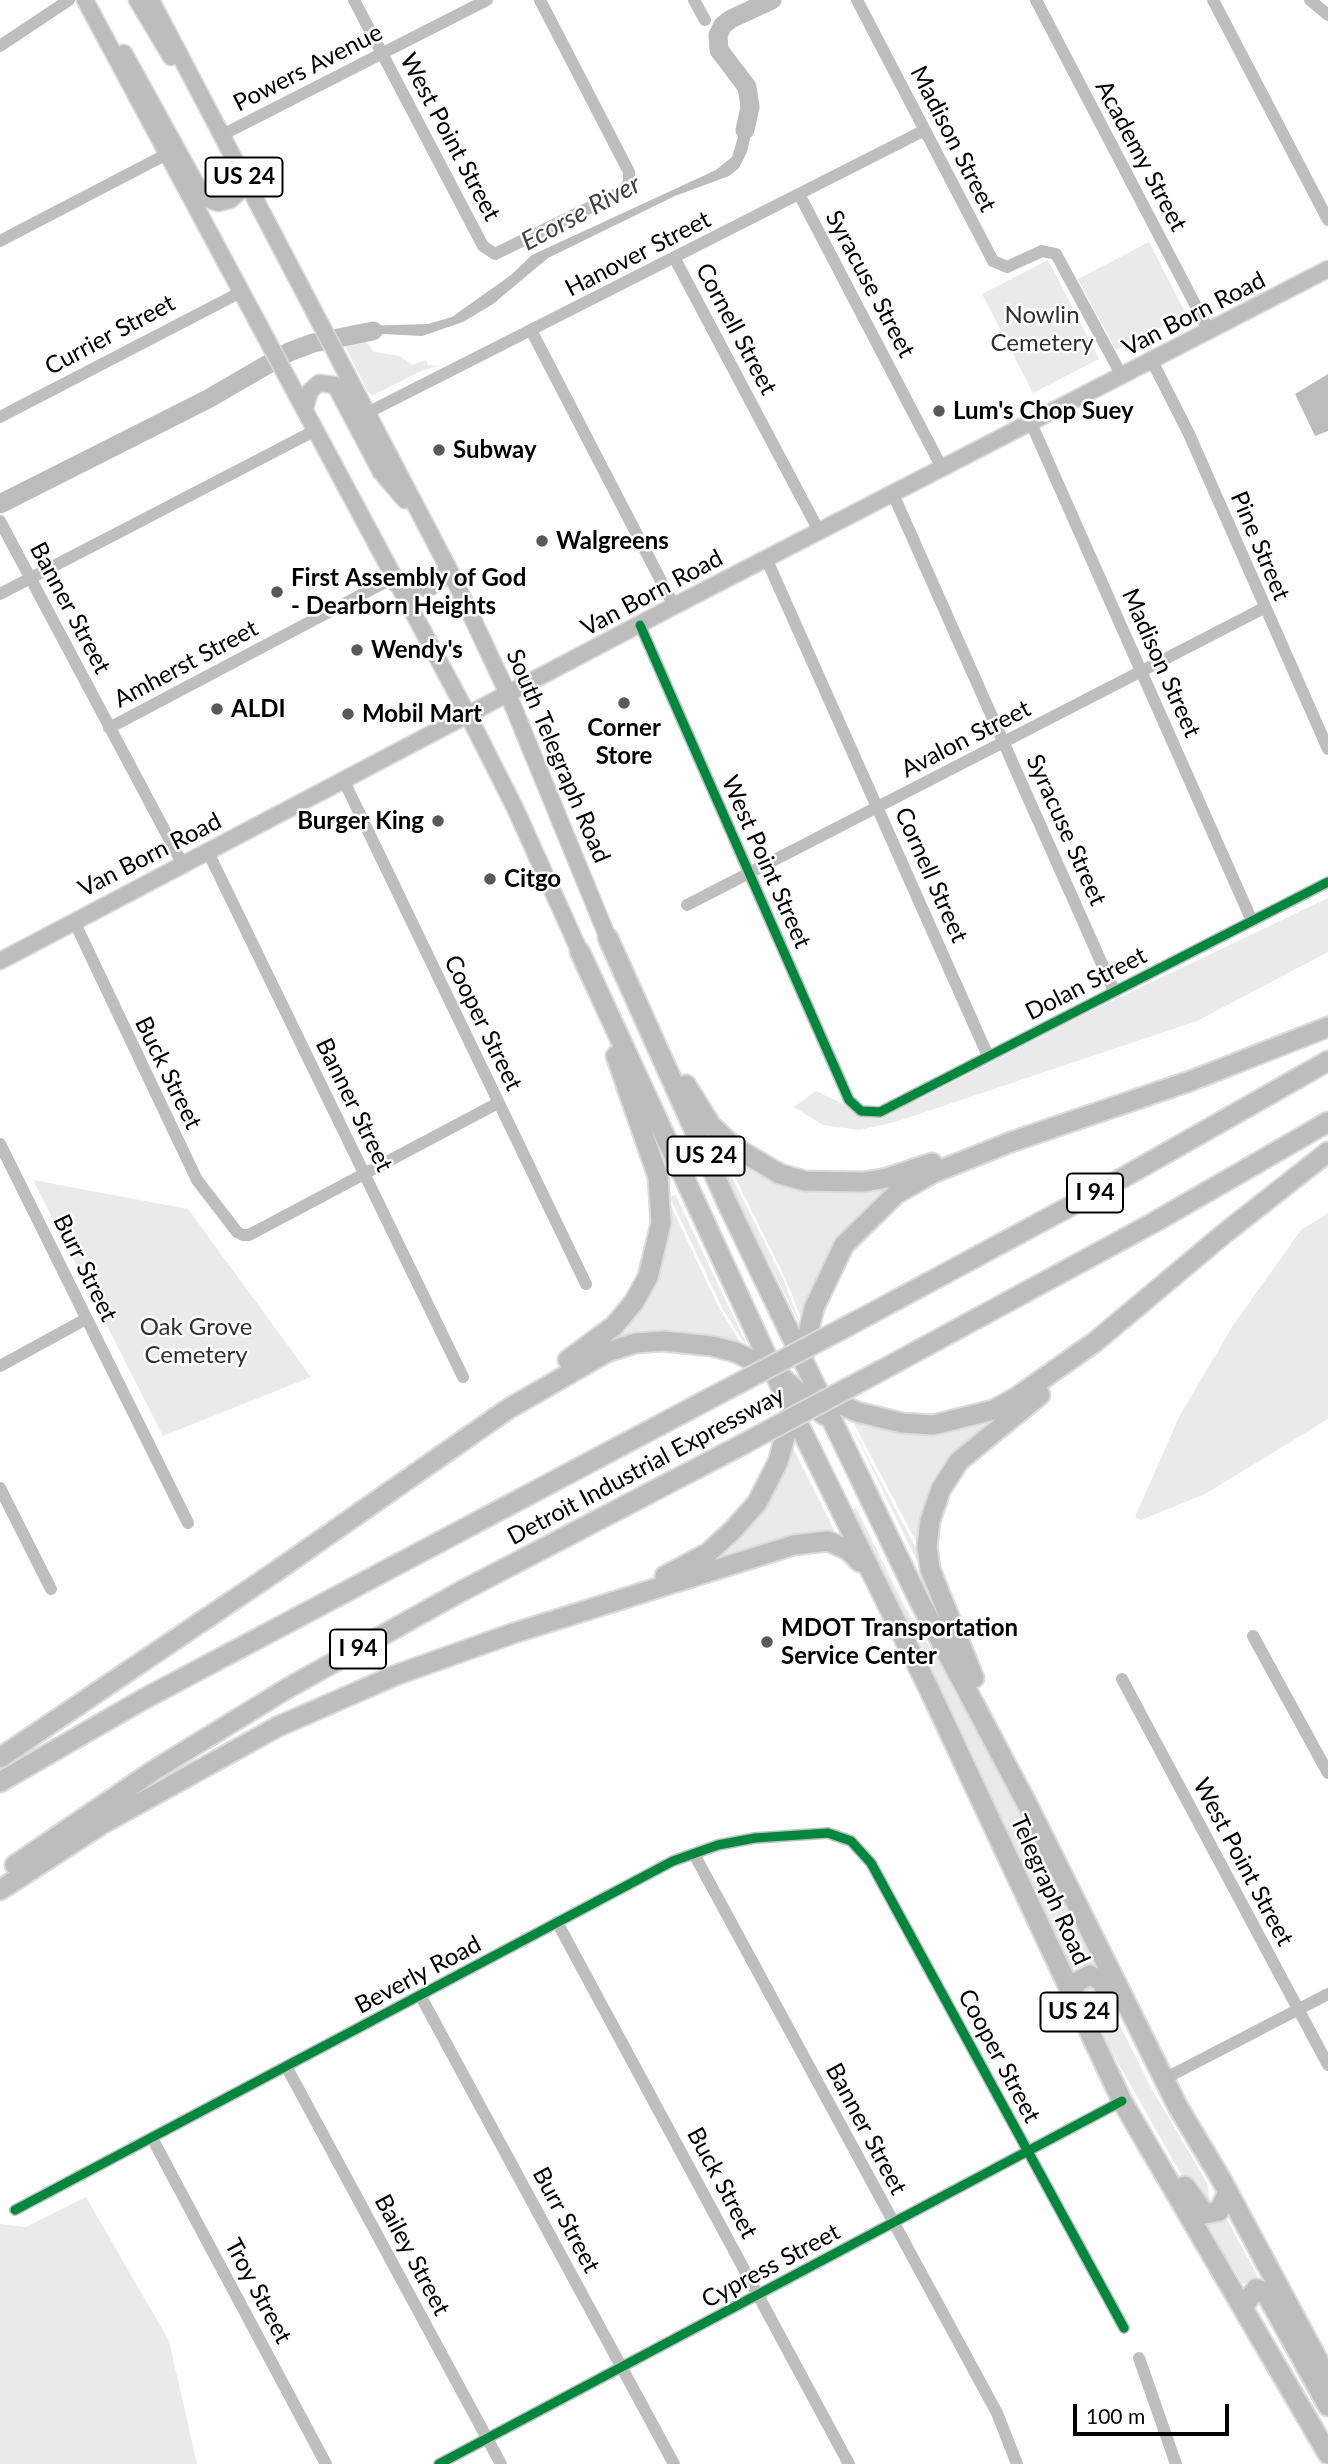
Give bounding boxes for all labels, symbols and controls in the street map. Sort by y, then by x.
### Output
street label: Powers Avenue [229,18,387,118]
street label: West Point Street [394,48,506,226]
street label: Madison Street [904,61,1002,217]
street label: Academy Street [1089,76,1193,236]
road number: US 24 [205,158,282,196]
water label: Ecorse River [516,169,646,257]
street label: Hanover Street [560,205,716,303]
street label: Syracuse Street [819,206,921,362]
street label: Cornell Street [689,258,783,400]
street label: Van Born Road [1118,266,1270,362]
street label: Currier Street [40,289,180,381]
park label: Nowlin Cemetery [990,301,1094,357]
place label: Lum's Chop Suey [953,397,1134,425]
marker: Lum's Chop Suey [931,403,947,419]
place label: Subway [453,436,537,464]
marker: Subway [431,442,447,458]
street label: Pine Street [1224,487,1296,605]
place label: Walgreens [556,527,669,555]
marker: Walgreens [534,533,550,549]
street label: Banner Street [23,537,117,679]
street label: Van Born Road [576,544,728,642]
place label: First Assembly of God - Dearborn Heights [291,564,526,620]
marker: First Assembly of God - Dearborn Heights [269,584,285,600]
street label: Madison Street [1115,584,1207,742]
street label: Amherst Street [109,614,263,714]
place label: Wendy's [371,636,463,664]
marker: Wendy's [349,642,365,658]
street label: South Telegraph Road [500,645,616,867]
street label: Avalon Street [896,694,1036,784]
place label: ALDI [231,695,286,723]
marker: Corner Store [616,695,632,711]
place label: Mobil Mart [362,700,482,728]
marker: ALDI [209,701,225,717]
marker: Mobil Mart [340,706,356,722]
place label: Corner Store [587,714,661,770]
street label: Syracuse Street [1020,750,1112,910]
street label: West Point Street [715,771,817,953]
street label: Cornell Street [888,803,974,947]
street label: Van Born Road [74,807,226,903]
place label: Burger King [297,807,424,835]
marker: Burger King [430,813,446,829]
place label: Citgo [504,865,561,893]
marker: Citgo [482,871,498,887]
street label: Dolan Street [1021,941,1151,1027]
street label: Cooper Street [438,951,528,1095]
street label: Buck Street [128,1012,208,1134]
street label: Banner Street [309,1034,399,1176]
road number: US 24 [668,1136,744,1176]
road number: I 94 [1067,1174,1123,1212]
street label: Burr Street [47,1210,123,1326]
park label: Oak Grove Cemetery [140,1313,252,1369]
street label: Detroit Industrial Expressway [503,1381,789,1551]
place label: MDOT Transportation Service Center [781,1614,1018,1670]
road number: I 94 [330,1630,386,1668]
marker: MDOT Transportation Service Center [759,1634,775,1650]
street label: West Point Street [1187,1773,1299,1951]
street label: Telegraph Road [1004,1810,1096,1970]
street label: Beverly Road [350,1930,486,2020]
street label: Cooper Street [952,1984,1046,2128]
road number: US 24 [1040,1993,1118,2032]
street label: Banner Street [819,2058,913,2200]
street label: Buck Street [681,2123,763,2243]
street label: Burr Street [526,2162,606,2278]
street label: Bailey Street [368,2190,456,2320]
street label: Cypress Street [697,2217,845,2315]
street label: Troy Street [218,2234,298,2348]
scale bar [1076,2390,1232,2434]
text: 100 m [1086,2403,1145,2428]

